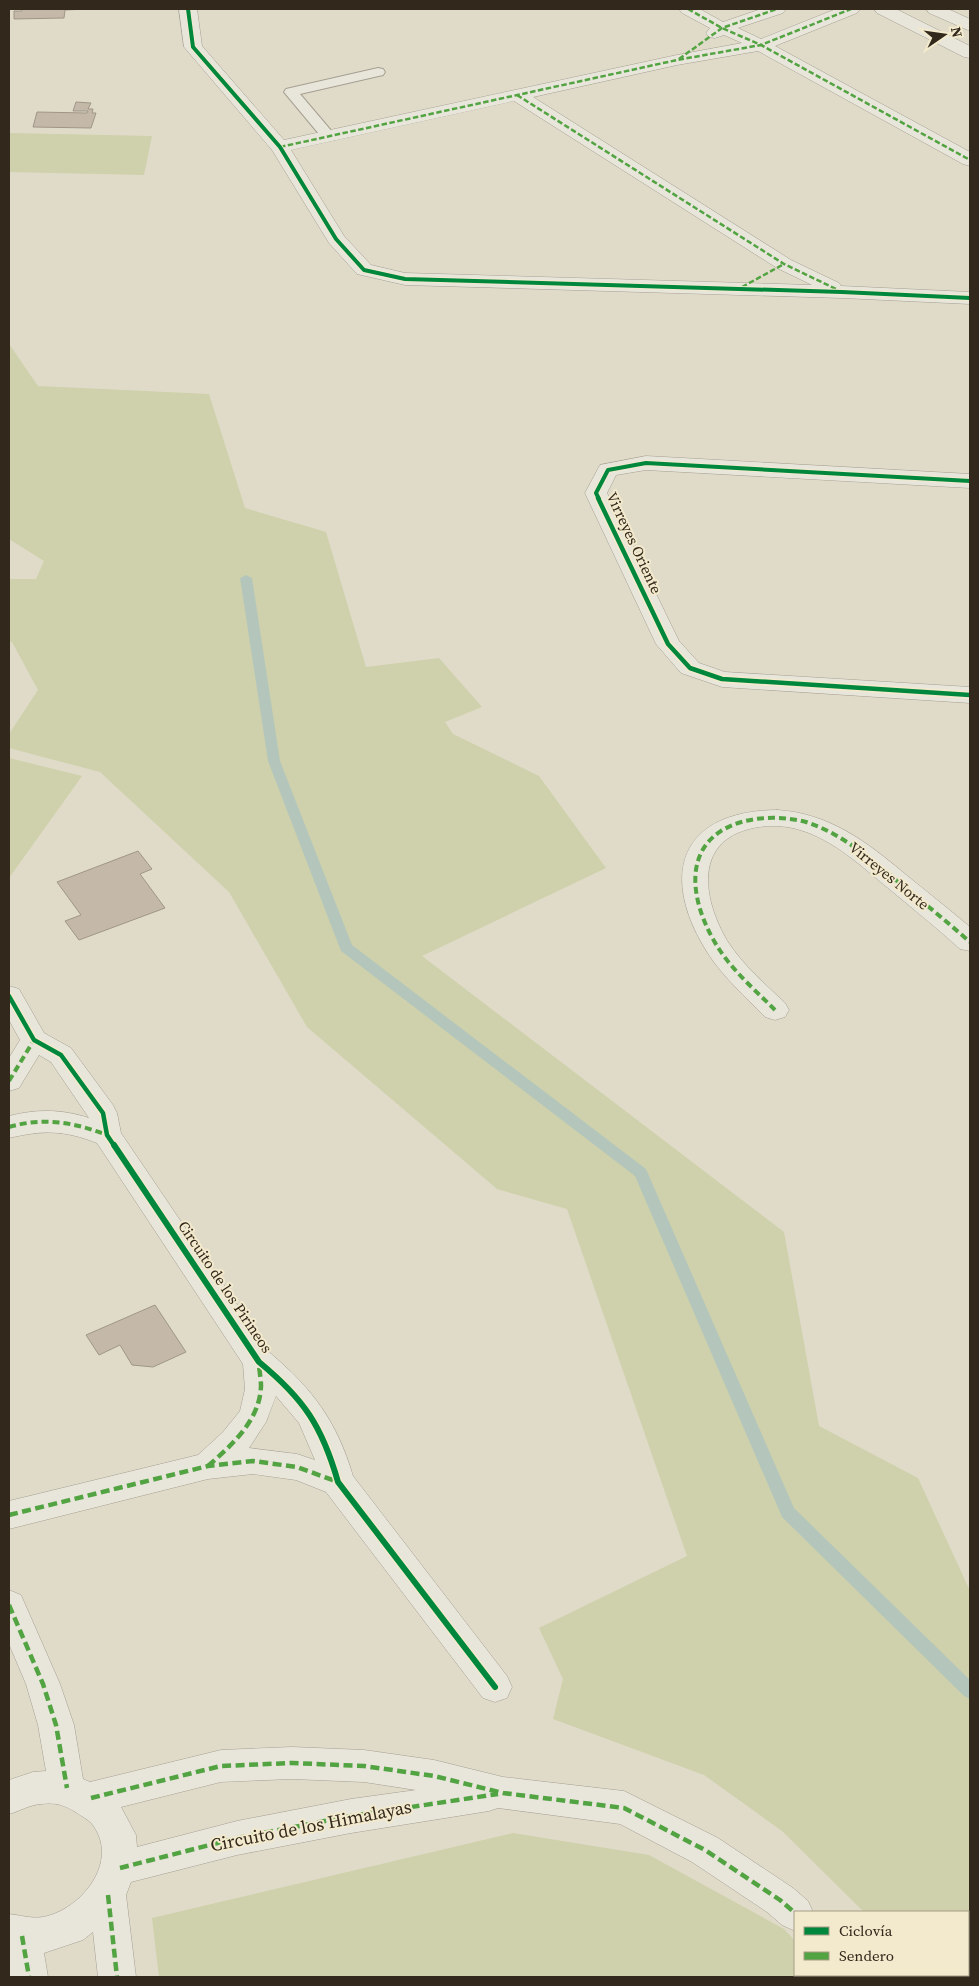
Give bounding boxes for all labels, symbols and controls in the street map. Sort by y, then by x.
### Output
north arrow [919,10,969,60]
text: N [946,25,968,39]
street label: Virreyes Oriente [602,489,667,597]
street label: Virreyes Norte [845,837,934,915]
street label: Circuito de los Pirineos [173,1216,278,1357]
street label: Circuito de los Himalayas [208,1794,414,1857]
legend [794,1911,969,1976]
text: Ciclovía [839,1920,893,1941]
text: Sendero [839,1945,894,1966]

